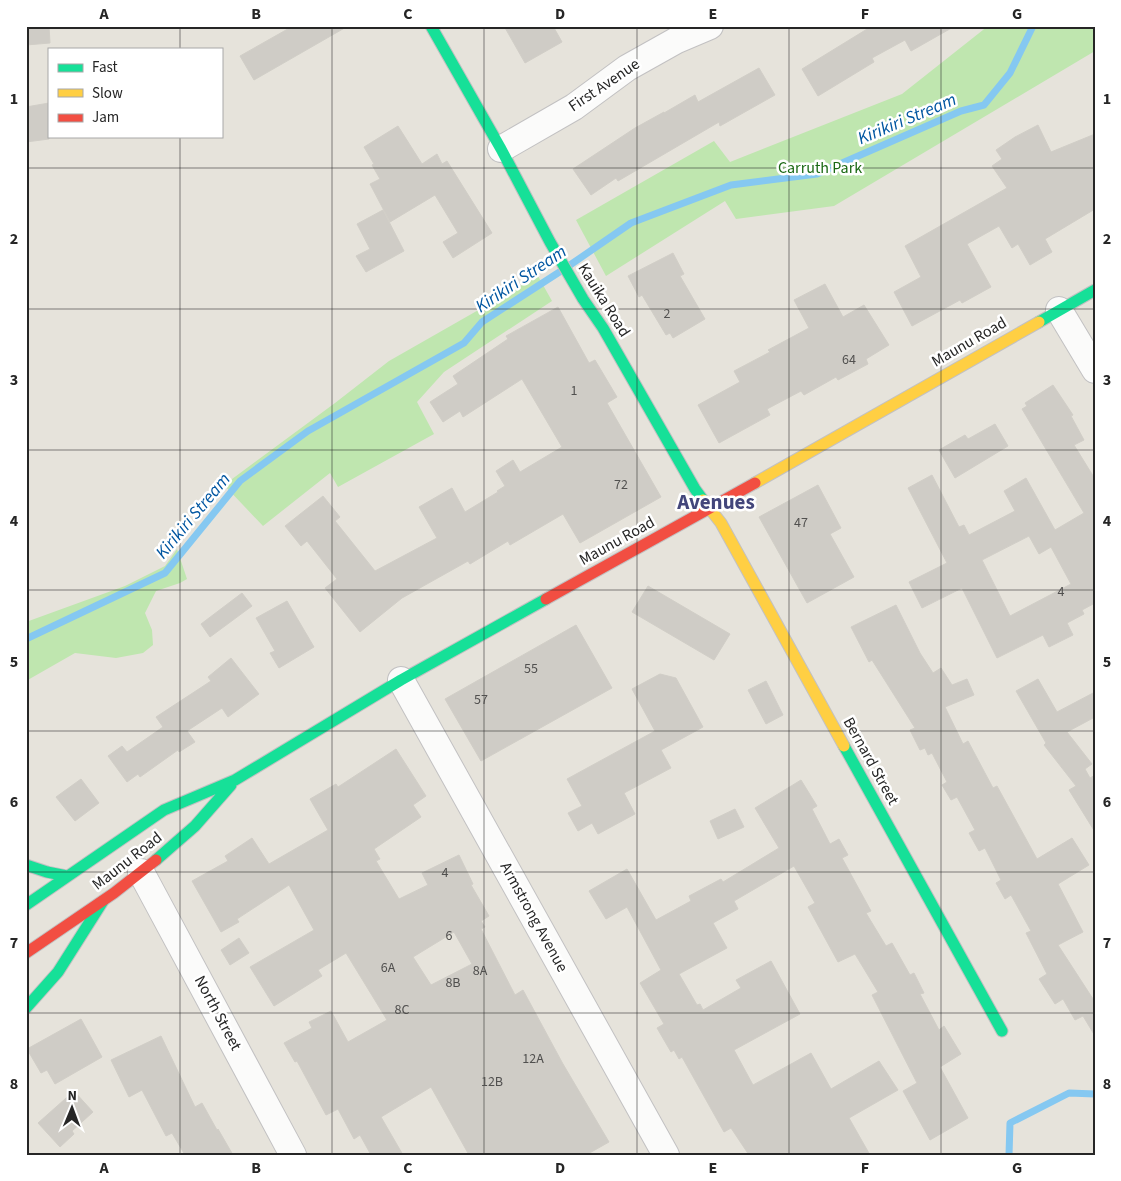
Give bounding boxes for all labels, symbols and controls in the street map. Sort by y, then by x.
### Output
text: A [98,3,109,25]
text: B [251,3,261,25]
text: C [403,3,413,25]
text: D [555,3,565,25]
text: E [709,3,717,25]
text: F [861,3,869,25]
text: G [1012,3,1022,25]
legend [48,48,222,138]
street label: First Avenue [564,53,644,117]
text: Fast [92,57,118,78]
text: Slow [92,83,123,104]
water label: Kirikiri Stream [854,87,960,151]
text: 1 [10,88,18,110]
text: 1 [1103,88,1111,110]
text: Jam [92,107,119,128]
park label: Carruth Park [778,157,862,179]
text: 2 [10,228,18,250]
text: 2 [1103,228,1111,250]
water label: Kirikiri Stream [470,239,572,319]
street label: Kauika Road [573,259,635,341]
house number: 2 [664,304,671,324]
street label: Maunu Road [927,312,1011,372]
house number: 64 [842,350,856,370]
text: 3 [10,369,18,391]
text: 3 [1103,369,1111,391]
house number: 1 [571,381,578,401]
water label: Kirikiri Stream [150,468,236,564]
house number: 72 [614,475,628,495]
district label: Avenues [676,487,755,517]
text: 4 [10,510,19,532]
text: 4 [1103,510,1112,532]
street label: Maunu Road [575,511,659,571]
house number: 47 [794,513,808,533]
house number: 4 [1058,582,1065,602]
text: 5 [10,651,18,673]
text: 5 [1103,651,1111,673]
house number: 55 [524,659,538,679]
house number: 57 [474,690,488,710]
street label: Bernard Street [838,713,904,809]
text: 6 [10,791,18,813]
text: 6 [1103,791,1111,813]
street label: Maunu Road [87,827,167,895]
street label: Armstrong Avenue [495,858,573,976]
house number: 4 [442,863,449,883]
house number: 6 [446,926,453,946]
text: 7 [10,932,18,954]
text: 7 [1103,932,1111,954]
house number: 6A [381,958,396,978]
house number: 8A [473,961,488,981]
street label: North Street [189,972,247,1055]
house number: 8B [445,973,461,993]
house number: 8C [395,1000,409,1020]
house number: 12A [522,1049,544,1069]
house number: 12B [481,1072,503,1092]
text: 8 [10,1073,18,1095]
text: 8 [1103,1073,1111,1095]
north arrow [48,1084,98,1134]
text: N [67,1086,77,1106]
text: A [98,1157,109,1179]
text: B [251,1157,261,1179]
text: C [403,1157,413,1179]
text: D [555,1157,565,1179]
text: E [709,1157,717,1179]
text: F [861,1157,869,1179]
text: G [1012,1157,1022,1179]

